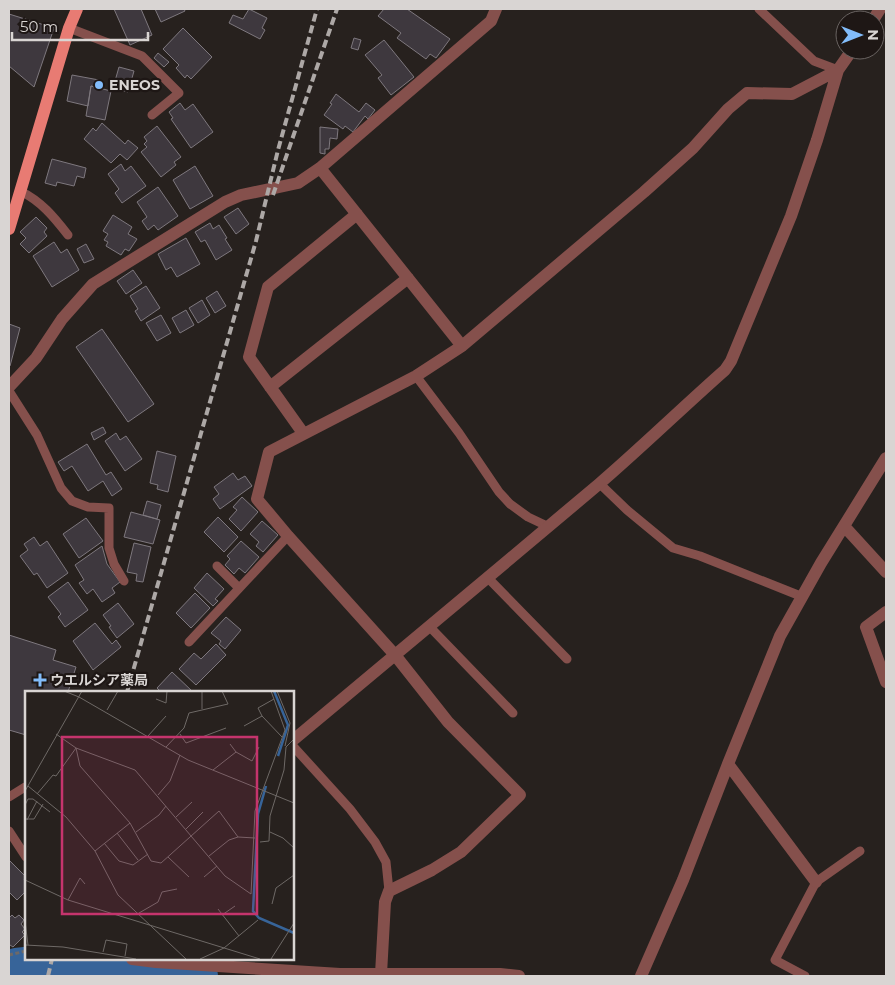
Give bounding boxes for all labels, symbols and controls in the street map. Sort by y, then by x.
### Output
scale bar [12,10,149,42]
north arrow [835,10,885,60]
text: 50 m [20,17,58,36]
text: N [864,29,882,41]
place label: ENEOS [109,76,160,94]
marker: ENEOS [93,79,105,91]
place label: ウエルシア薬局 [50,671,148,689]
marker: ウエルシア薬局 [34,674,46,686]
inset map [25,691,294,960]

